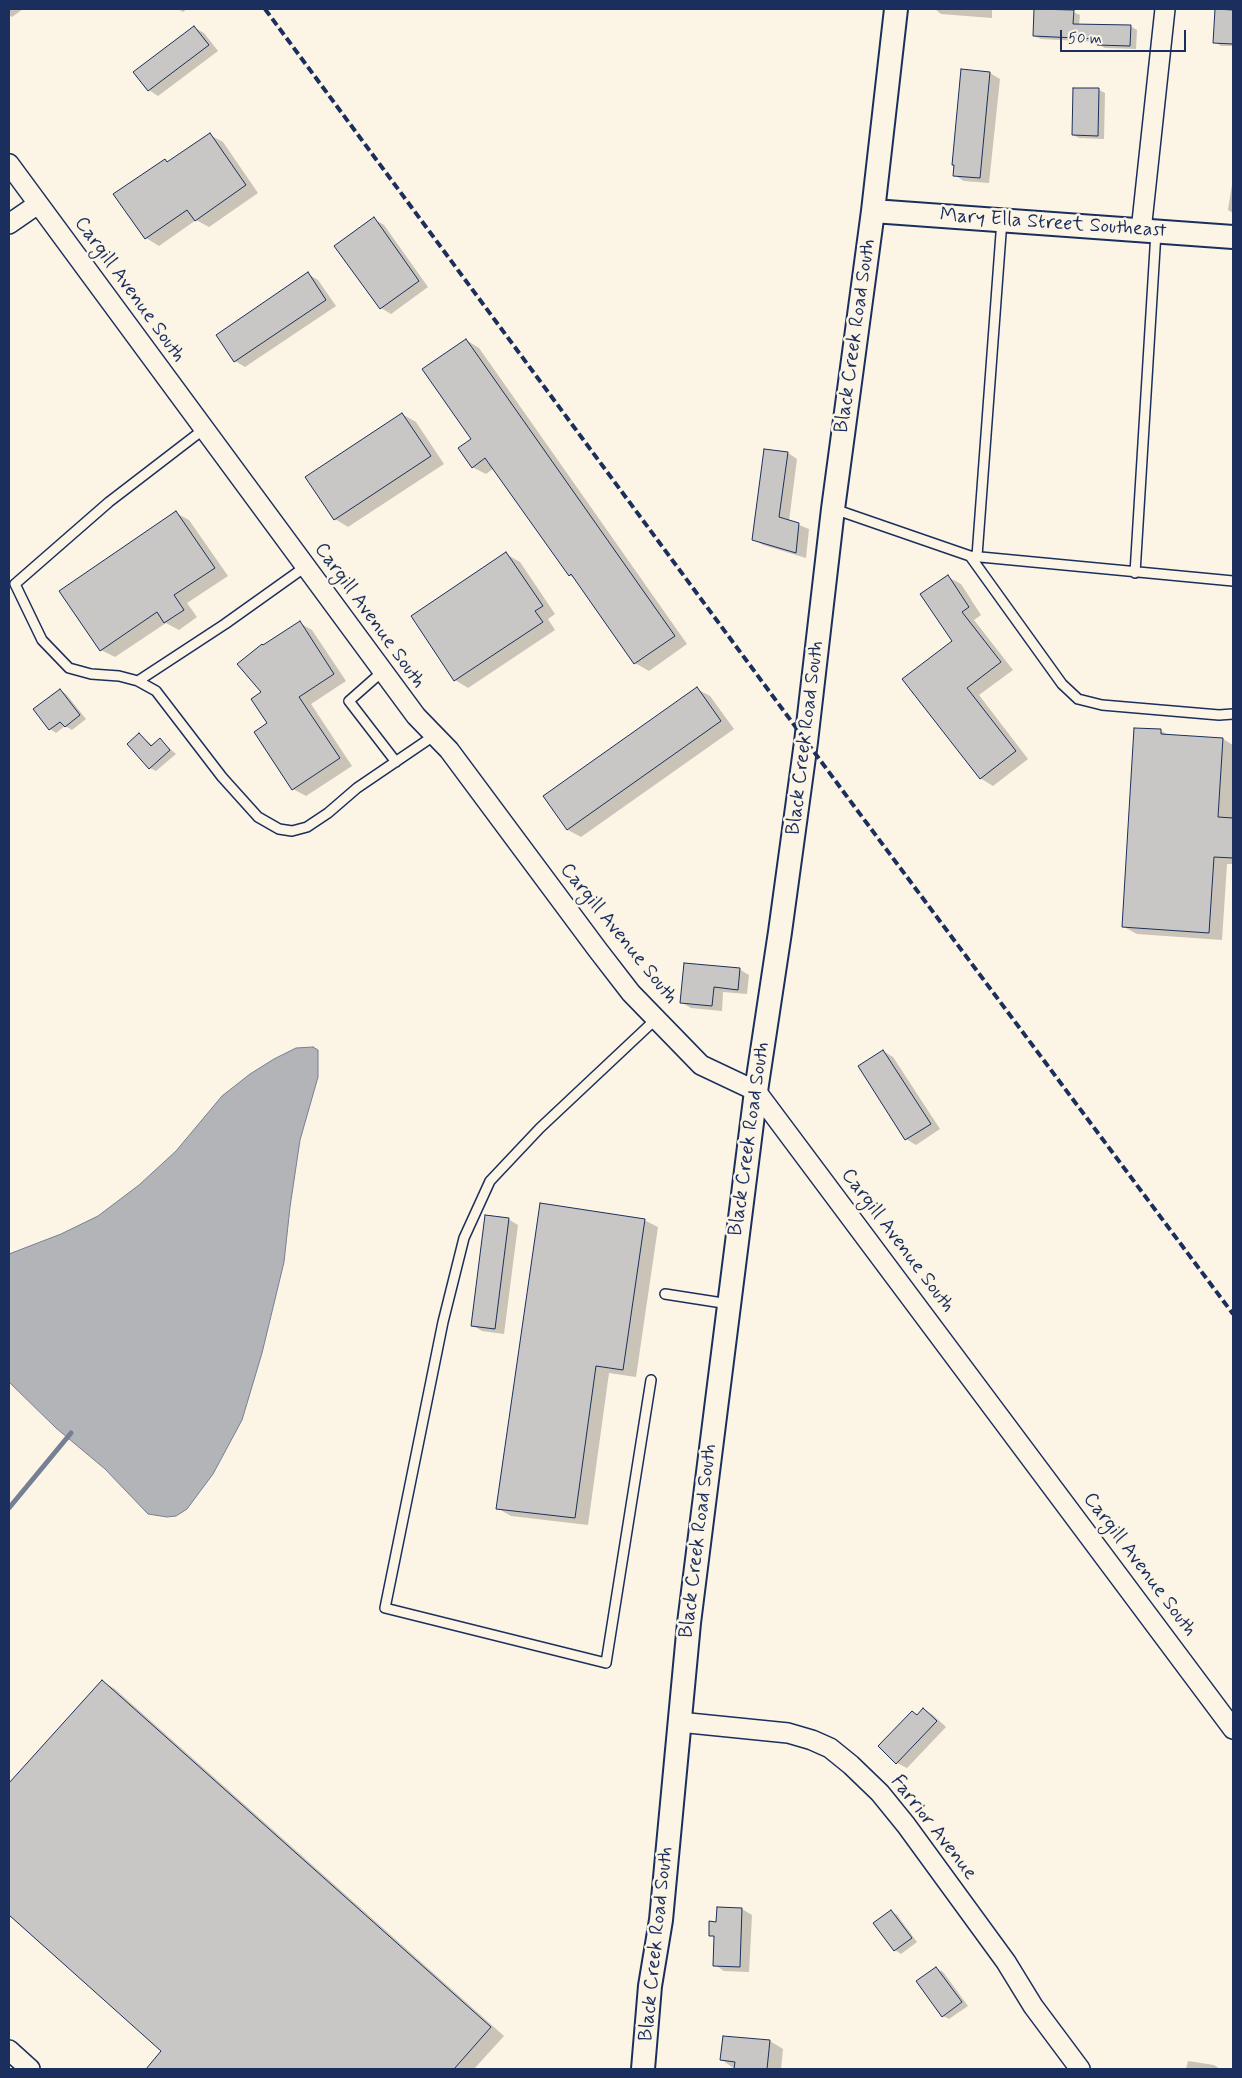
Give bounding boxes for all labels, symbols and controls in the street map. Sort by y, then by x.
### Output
scale bar [1062,20,1188,52]
text: 50 m [1068,29,1102,49]
street label: Mary Ella Street Southeast [939,204,1167,244]
street label: Cargill Avenue South [68,213,190,367]
street label: Black Creek Road South [831,238,881,434]
street label: Cargill Avenue South [308,539,430,693]
street label: Black Creek Road South [782,640,830,836]
street label: Cargill Avenue South [554,859,682,1009]
street label: Black Creek Road South [725,1041,775,1237]
street label: Cargill Avenue South [835,1164,959,1318]
street label: Black Creek Road South [675,1443,723,1639]
street label: Cargill Avenue South [1077,1488,1201,1642]
street label: Farrior Avenue [885,1771,981,1885]
street label: Black Creek Road South [635,1846,679,2042]

